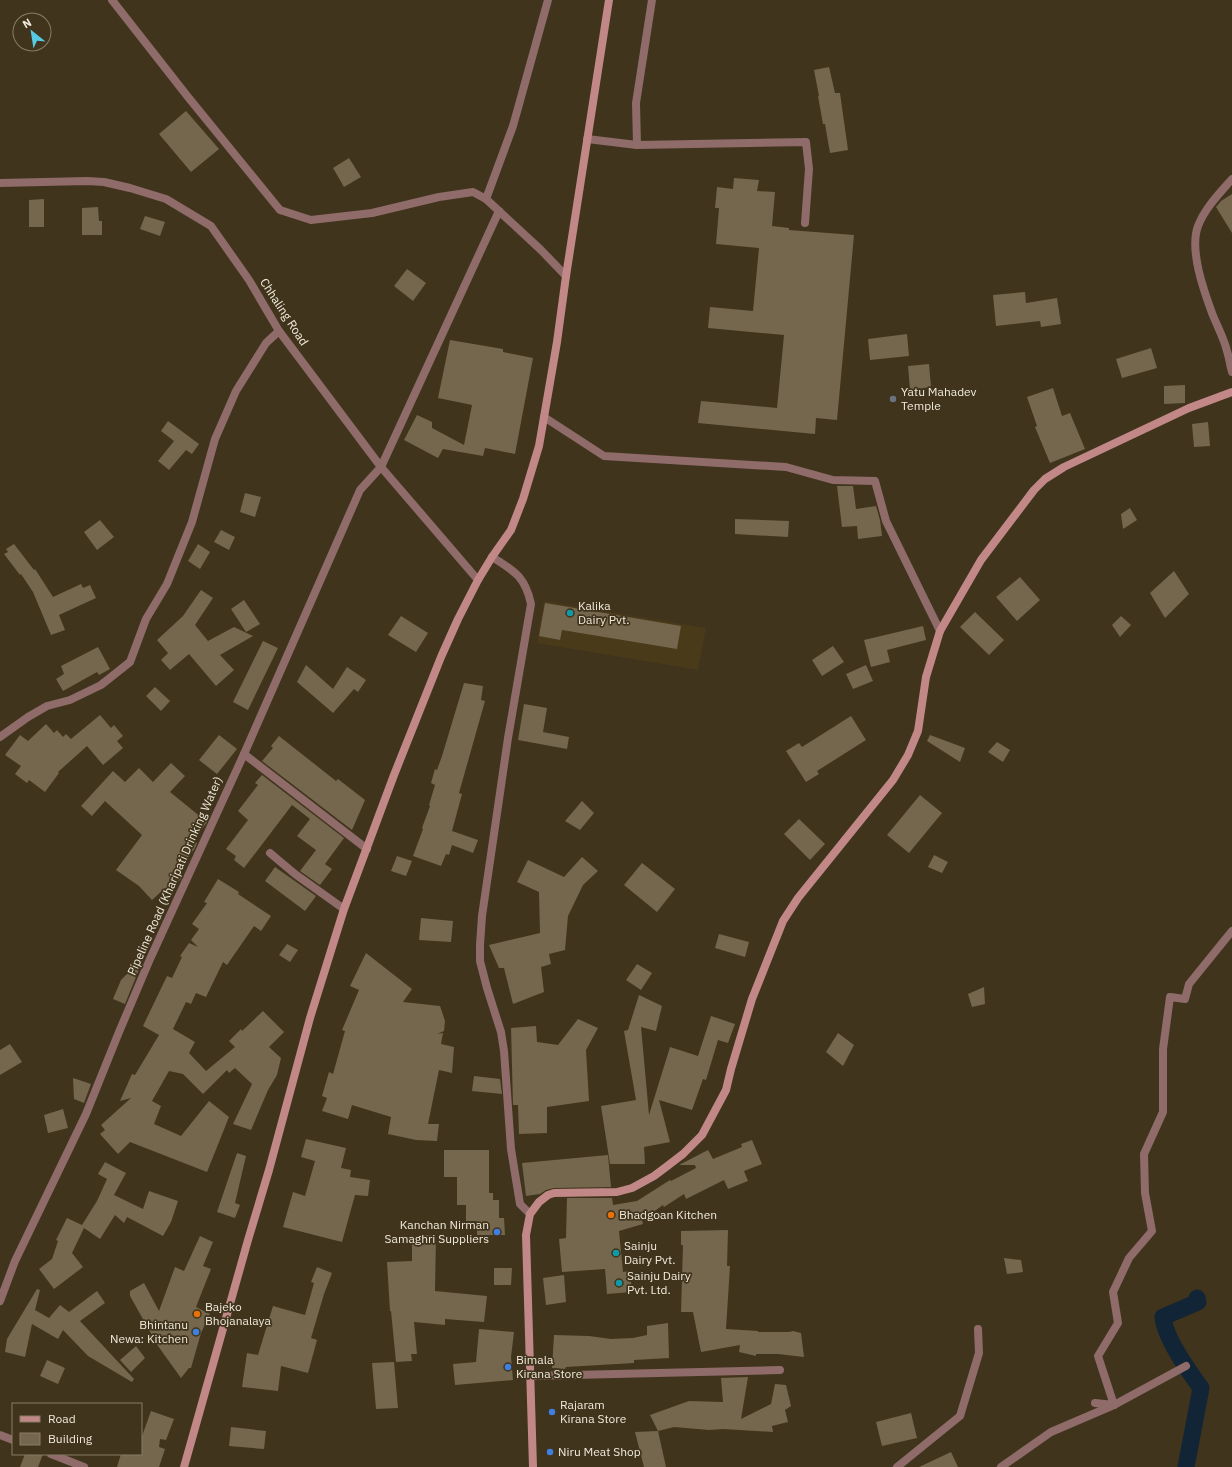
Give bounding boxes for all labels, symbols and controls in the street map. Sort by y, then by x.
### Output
north arrow [12,12,52,52]
text: N [20,15,34,31]
street label: Chhaling Road [257,275,312,348]
place label: Yatu Mahadev Temple [901,384,977,413]
marker: Yatu Mahadev Temple [888,394,898,404]
place label: Kalika Dairy Pvt. [578,598,630,627]
marker: Kalika Dairy Pvt. [565,608,575,618]
street label: Pipeline Road (Kharipati Drinking Water) [124,774,225,978]
place label: Bhadgoan Kitchen [619,1207,717,1222]
marker: Bhadgoan Kitchen [606,1210,616,1220]
place label: Kanchan Nirman Samaghri Suppliers [385,1217,489,1246]
marker: Kanchan Nirman Samaghri Suppliers [492,1227,502,1237]
place label: Sainju Dairy Pvt. [624,1238,676,1267]
marker: Sainju Dairy Pvt. [611,1248,621,1258]
place label: Sainju Dairy Pvt. Ltd. [627,1268,691,1297]
marker: Sainju Dairy Pvt. Ltd. [614,1278,624,1288]
place label: Bajeko Bhojanalaya [205,1299,271,1328]
marker: Bajeko Bhojanalaya [192,1309,202,1319]
place label: Bhintanu Newa: Kitchen [110,1317,188,1346]
marker: Bhintanu Newa: Kitchen [191,1327,201,1337]
place label: Bimala Kirana Store [516,1352,583,1381]
marker: Bimala Kirana Store [503,1362,513,1372]
place label: Rajaram Kirana Store [560,1397,627,1426]
legend [12,1403,142,1455]
marker: Rajaram Kirana Store [547,1407,557,1417]
text: Road [48,1411,76,1426]
text: Building [48,1431,93,1446]
place label: Niru Meat Shop [558,1444,641,1459]
marker: Niru Meat Shop [545,1447,555,1457]

